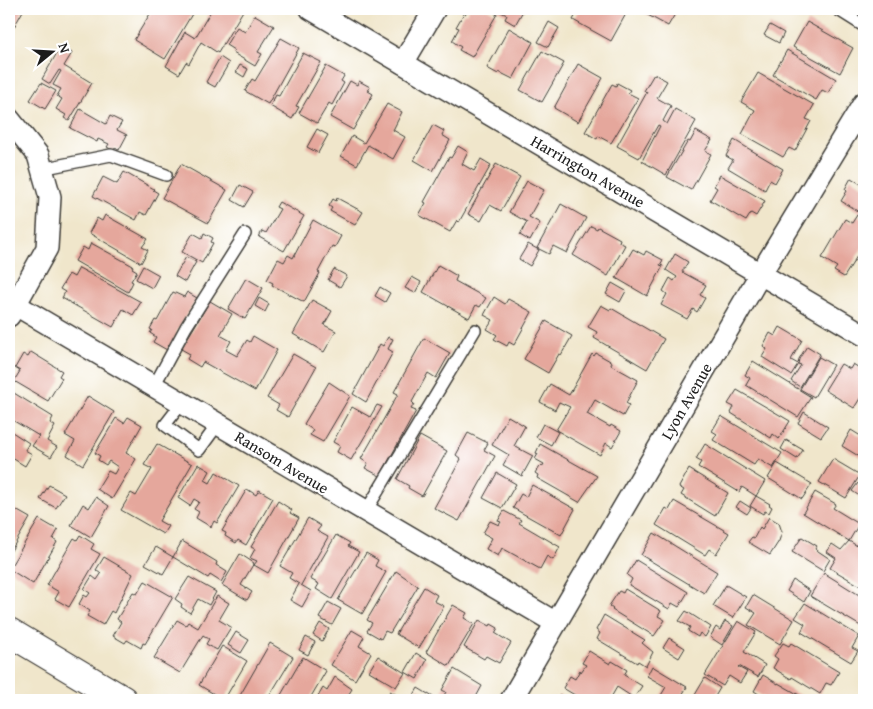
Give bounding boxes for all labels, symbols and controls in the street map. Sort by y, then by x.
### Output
north arrow [28,28,78,78]
text: N [53,40,76,56]
street label: Harrington Avenue [526,129,650,213]
street label: Lyon Avenue [654,358,718,444]
street label: Ransom Avenue [230,424,334,500]

